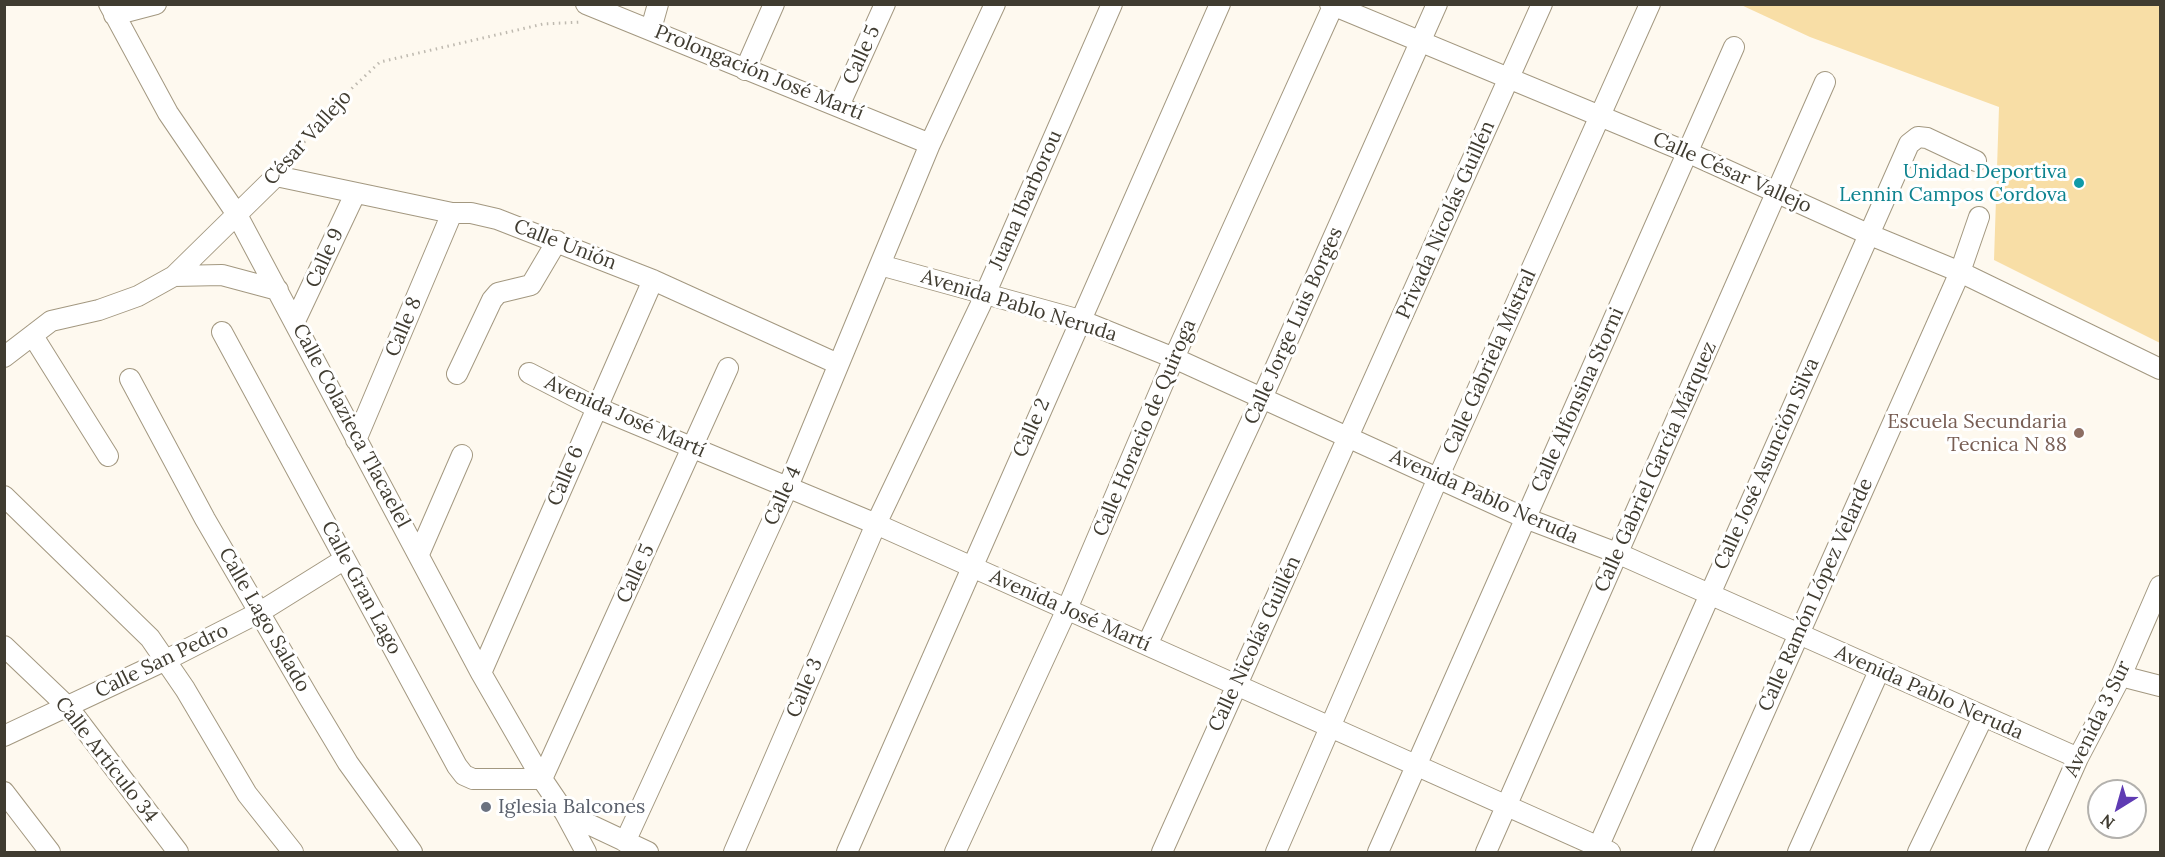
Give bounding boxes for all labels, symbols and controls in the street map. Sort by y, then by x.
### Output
street label: Prolongación José Martí [651,20,867,126]
street label: Calle 5 [838,22,886,88]
street label: César Vallejo [259,85,357,191]
street label: Privada Nicolás Guillén [1391,117,1501,323]
street label: Juana Ibarborou [984,127,1068,273]
street label: Calle César Vallejo [1649,127,1815,219]
place label: Unidad Deportiva Lennin Campos Cordova [1839,160,2067,207]
marker: Unidad Deportiva Lennin Campos Cordova [2072,176,2086,190]
street label: Calle Unión [510,214,620,276]
street label: Calle 9 [301,224,349,292]
street label: Calle Jorge Luis Borges [1240,224,1348,428]
street label: Avenida Pablo Neruda [918,265,1120,347]
street label: Calle Gabriela Mistral [1438,266,1542,458]
street label: Calle 8 [381,294,427,360]
street label: Calle Alfonsina Storni [1526,304,1630,496]
street label: Calle Horacio de Quiroga [1088,316,1202,540]
street label: Calle Colazieca Tlacaelel [287,320,415,532]
street label: Calle Gabriel García Márquez [1590,338,1722,596]
street label: Calle José Asunción Silva [1709,354,1825,574]
street label: Avenida José Martí [541,371,709,463]
street label: Calle 2 [1008,395,1056,461]
place label: Escuela Secundaria Tecnica N 88 [1887,410,2067,457]
marker: Escuela Secundaria Tecnica N 88 [2072,426,2086,440]
street label: Calle 6 [543,442,589,510]
street label: Avenida Pablo Neruda [1386,445,1582,549]
street label: Calle 4 [759,463,807,529]
street label: Calle Ramón López Velarde [1754,475,1878,715]
street label: Calle Gran Lago [316,517,406,659]
street label: Calle 5 [612,541,660,607]
street label: Calle Lago Salado [213,544,315,696]
street label: Calle Nicolás Guillén [1204,552,1306,736]
street label: Avenida José Martí [986,565,1154,657]
street label: Calle San Pedro [91,618,233,704]
street label: Avenida Pablo Neruda [1831,641,2027,745]
street label: Calle 3 [782,655,828,721]
street label: Avenida 3 Sur [2059,657,2137,781]
street label: Calle Artículo 34 [49,692,163,828]
north arrow [2087,779,2147,839]
place label: Iglesia Balcones [498,795,645,819]
marker: Iglesia Balcones [479,800,493,814]
text: N [2096,810,2118,833]

